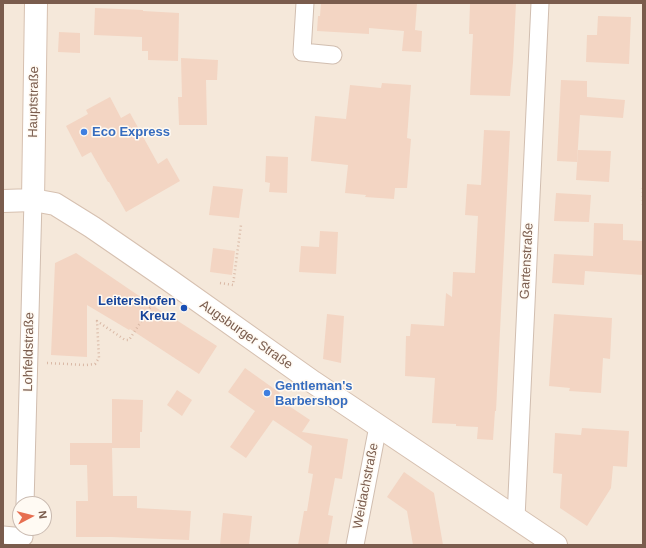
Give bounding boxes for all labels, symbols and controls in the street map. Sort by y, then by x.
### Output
street label: Hauptstraße [26,66,42,138]
place label: Eco Express [92,124,170,140]
marker: Eco Express [79,127,89,137]
street label: Gartenstraße [517,222,537,300]
place label: Leitershofen Kreuz [98,293,176,324]
street label: Augsburger Straße [197,297,295,373]
marker: Leitershofen Kreuz [179,303,189,313]
street label: Lohfeldstraße [21,312,37,392]
place label: Gentleman's Barbershop [275,378,353,409]
marker: Gentleman's Barbershop [262,388,272,398]
street label: Weidachstraße [350,442,382,530]
north arrow [12,496,52,536]
text: N [36,510,49,519]

